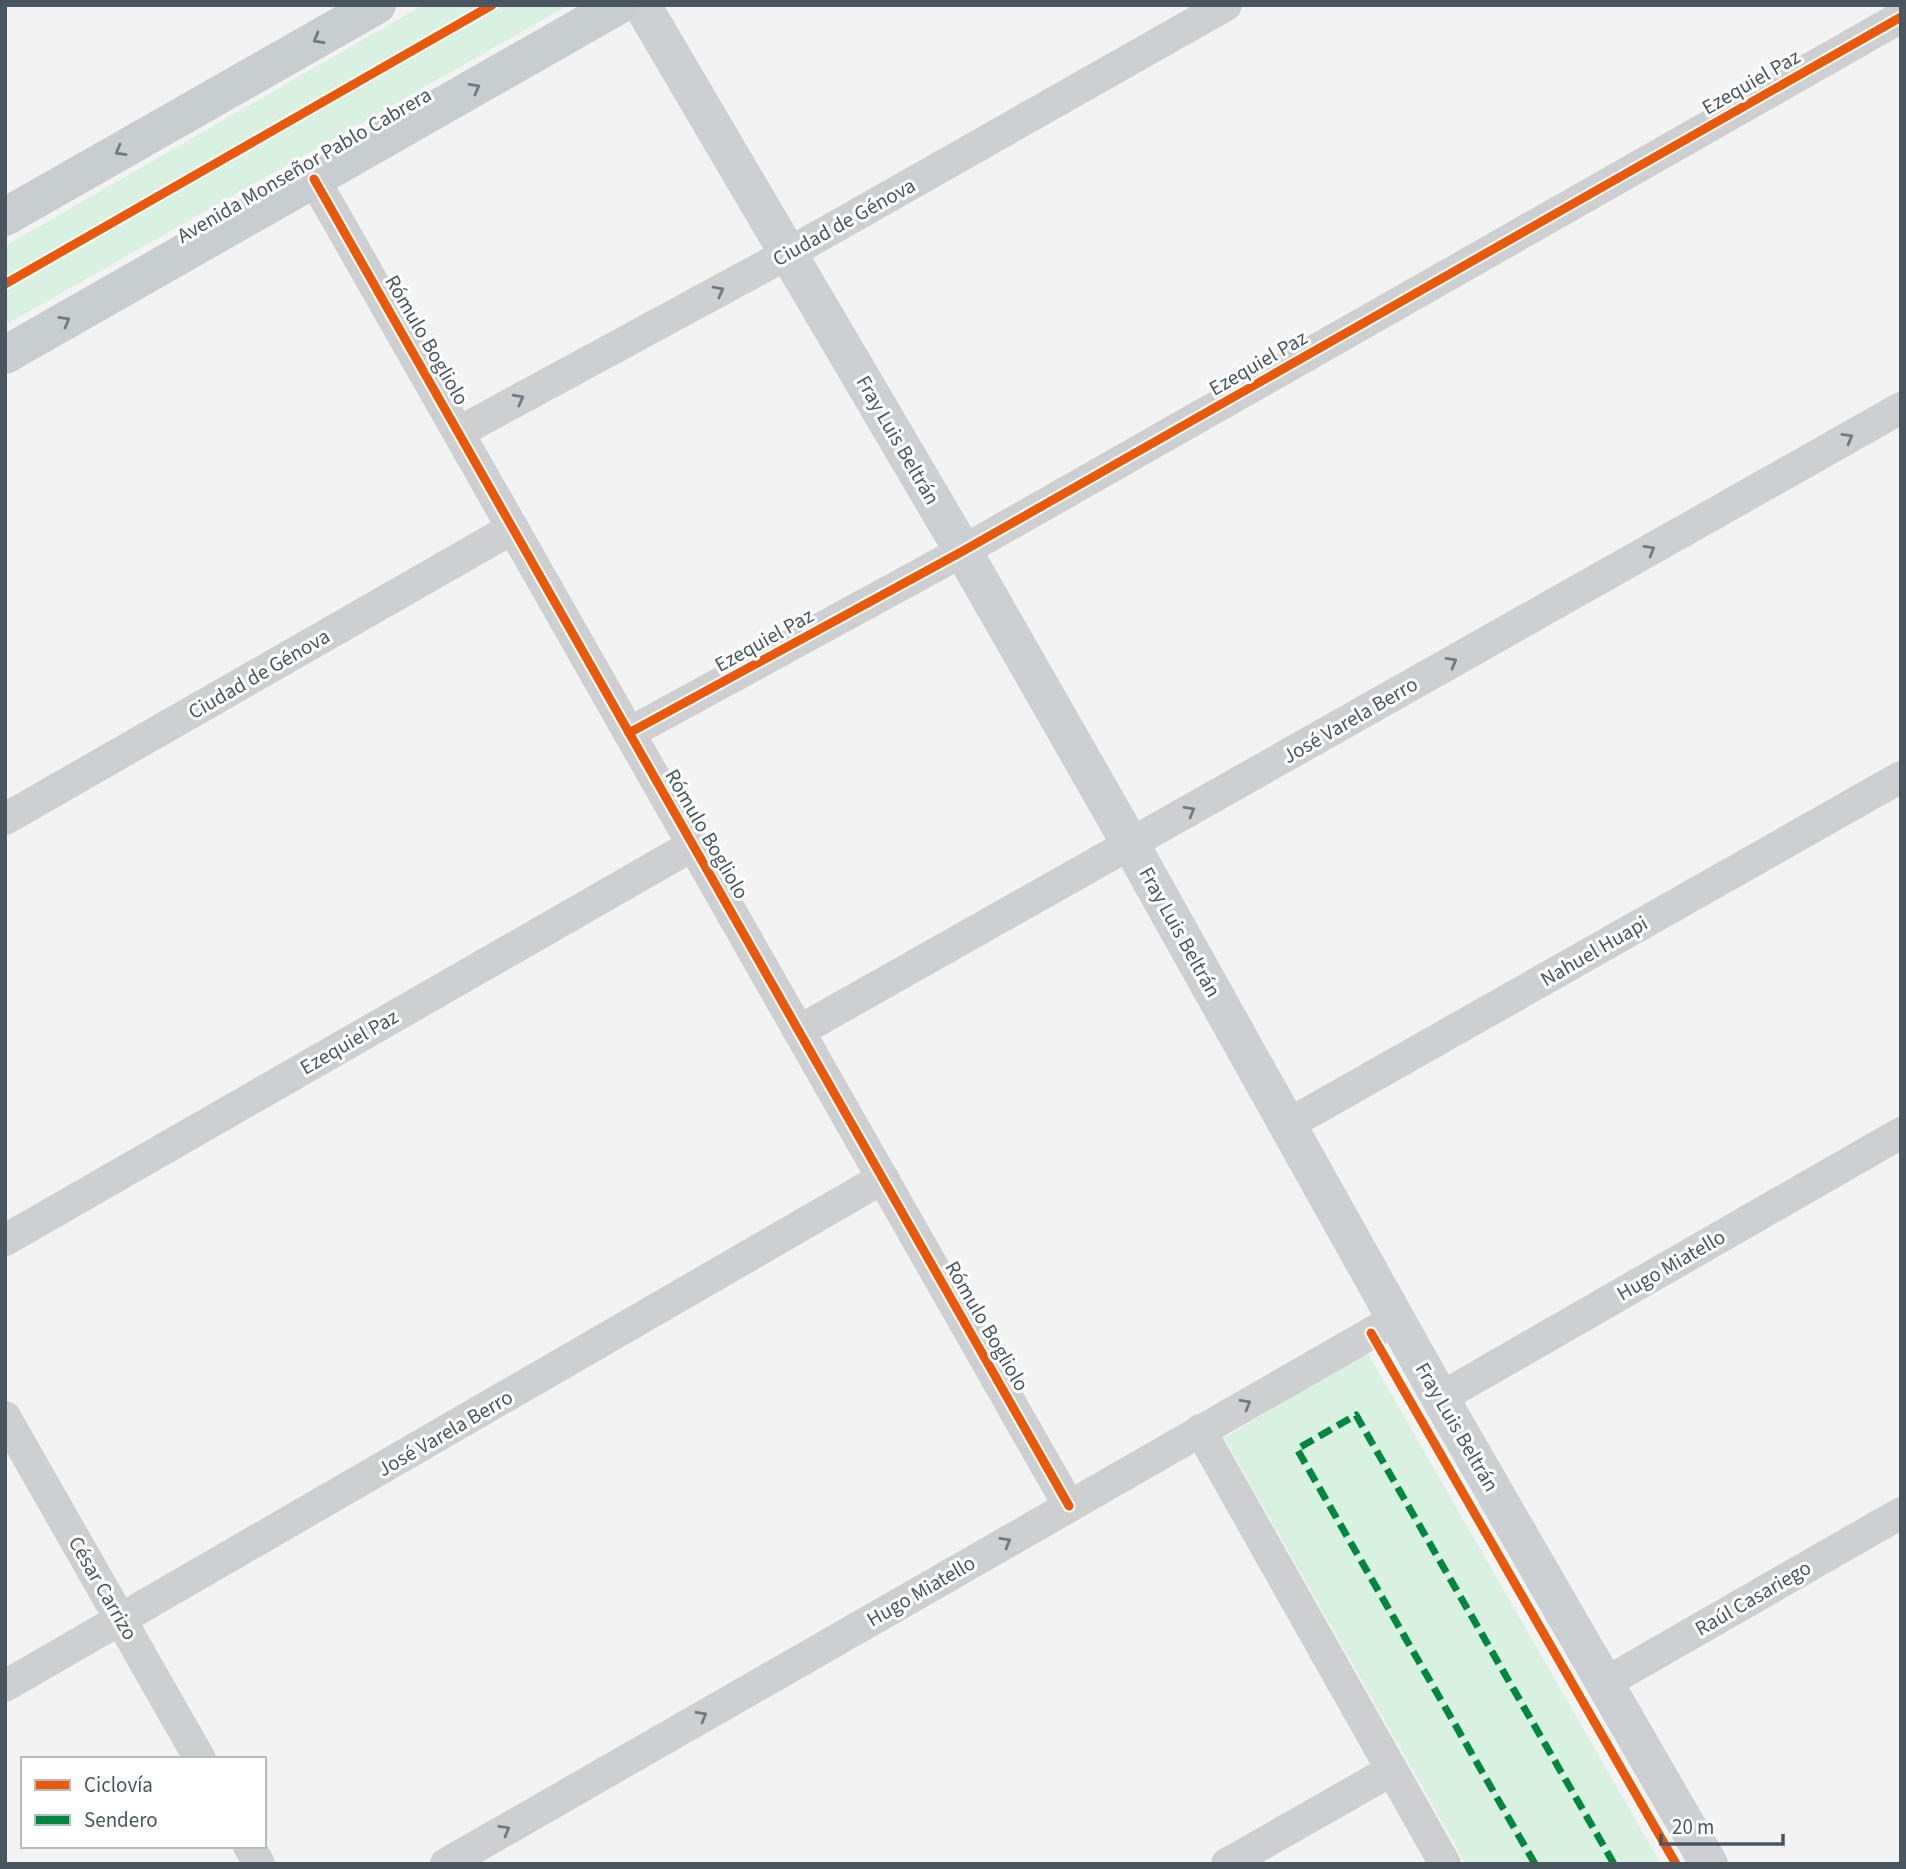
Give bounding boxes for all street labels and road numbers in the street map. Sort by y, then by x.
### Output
street label: Ezequiel Paz [1696,42,1806,122]
street label: Avenida Monseñor Pablo Cabrera [171,80,437,250]
street label: Ciudad de Génova [767,170,921,274]
street label: Rómulo Bogliolo [378,269,476,411]
street label: Ezequiel Paz [1203,323,1313,403]
street label: Fray Luis Beltrán [849,370,947,510]
street label: Ezequiel Paz [709,600,819,680]
street label: Ciudad de Génova [183,621,335,727]
street label: José Varela Berro [1277,669,1423,771]
street label: Rómulo Bogliolo [658,763,756,905]
street label: Fray Luis Beltrán [1132,861,1228,1003]
street label: Nahuel Huapi [1535,908,1653,994]
street label: Ezequiel Paz [294,1002,404,1082]
street label: Hugo Miatello [1611,1222,1731,1308]
street label: Rómulo Bogliolo [938,1255,1036,1397]
street label: Fray Luis Beltrán [1408,1357,1506,1497]
street label: José Varela Berro [372,1382,518,1484]
street label: César Carrizo [61,1530,145,1646]
street label: Hugo Miatello [861,1548,981,1634]
street label: Raúl Casariego [1689,1553,1817,1643]

